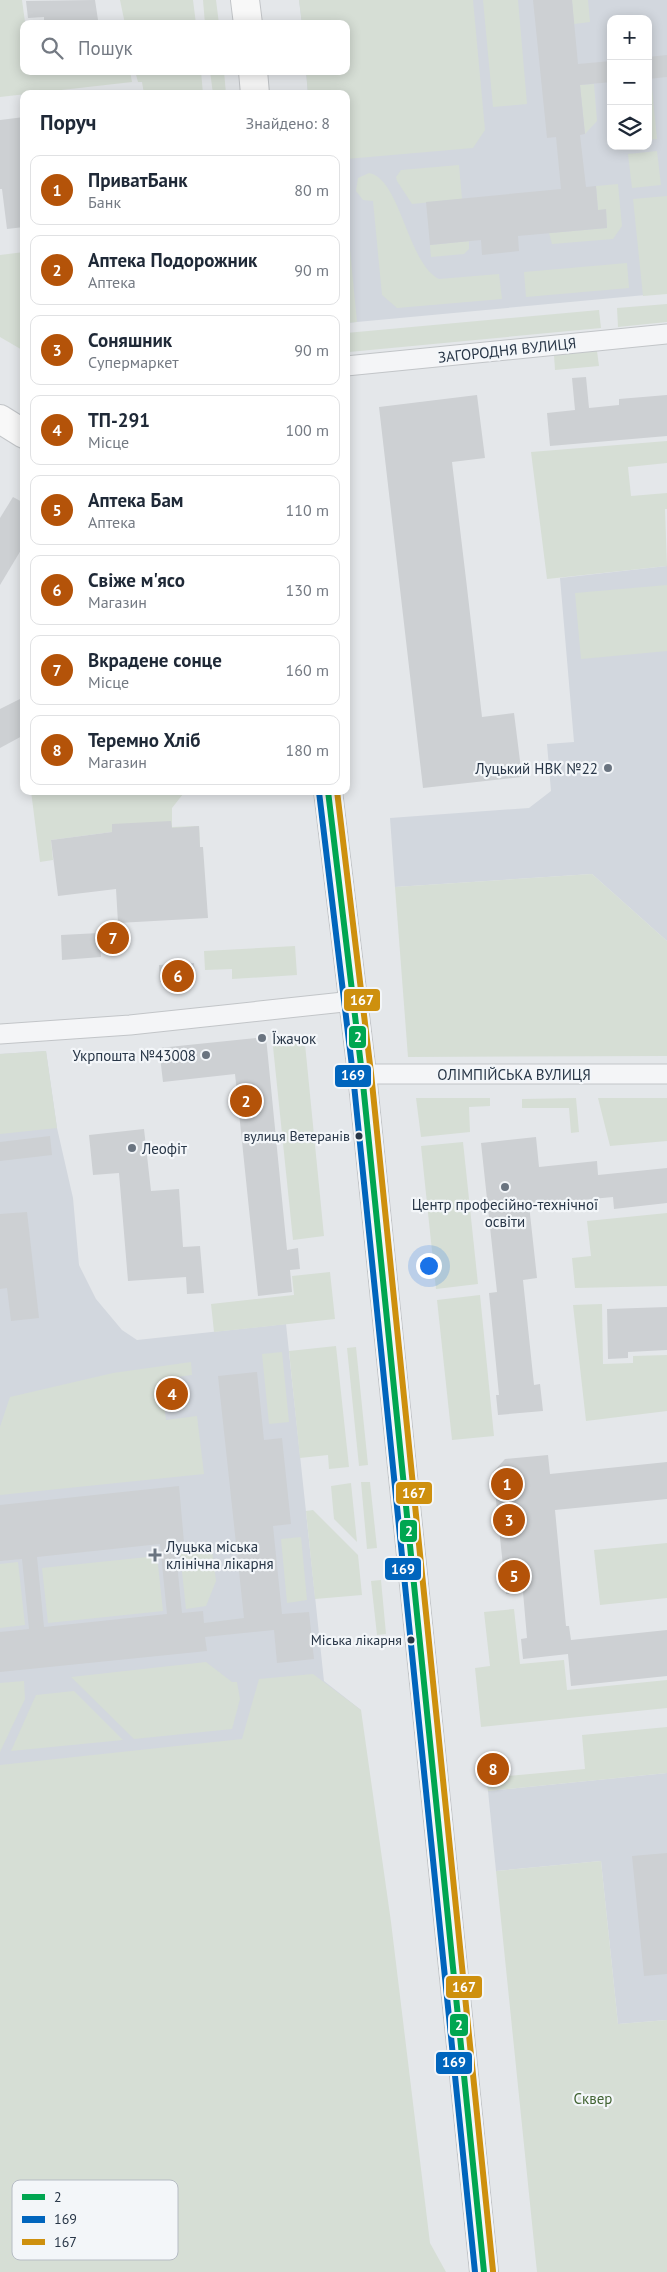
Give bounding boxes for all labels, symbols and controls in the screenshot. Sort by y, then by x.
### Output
map controls [607,15,652,150]
button: + [607,15,652,60]
search box [20,20,350,75]
icon: search [38,34,66,62]
text: Пошук [78,36,133,60]
button: − [607,60,652,105]
button: layers [607,105,652,150]
text: Поруч [40,109,96,136]
text: Знайдено: 8 [246,113,330,133]
text: ПриватБанк [88,168,187,192]
text: 1 [52,180,62,200]
text: 80 m [294,180,329,200]
text: Банк [88,192,121,212]
text: Аптека Подорожник [88,248,257,272]
text: 2 [52,260,62,280]
text: 90 m [294,260,329,280]
text: Аптека [88,272,136,292]
text: Соняшник [88,328,172,352]
street label: ЗАГОРОДНЯ ВУЛИЦЯ [437,333,577,367]
text: 3 [52,340,62,360]
text: 90 m [294,340,329,360]
text: Супермаркет [88,352,179,372]
text: ТП-291 [88,408,150,432]
text: 4 [52,420,62,440]
text: 100 m [286,420,329,440]
text: Місце [88,432,129,452]
text: Аптека Бам [88,488,183,512]
text: 5 [52,500,62,520]
text: 110 m [286,500,329,520]
text: Аптека [88,512,136,532]
text: Свіже м'ясо [88,568,185,592]
text: 6 [52,580,62,600]
text: 130 m [286,580,329,600]
text: Магазин [88,592,147,612]
text: Вкрадене сонце [88,648,222,672]
text: 7 [52,660,62,680]
text: 160 m [286,660,329,680]
text: Місце [88,672,129,692]
text: Теремно Хліб [88,728,200,752]
text: 8 [52,740,62,760]
text: 180 m [286,740,329,760]
text: Магазин [88,752,147,772]
place label: Луцький НВК №22 [474,759,598,778]
marker: Луцький НВК №22 [602,762,614,774]
pin: 7 [97,919,129,957]
pin: 6 [162,957,194,995]
line badge: 167 [343,988,381,1012]
text: 167 [350,991,374,1009]
line badge: 2 [348,1025,367,1049]
text: 2 [354,1028,362,1046]
place label: Їжачок [272,1029,317,1048]
marker: Їжачок [256,1032,268,1044]
place label: Укрпошта №43008 [72,1046,196,1065]
marker: Укрпошта №43008 [200,1049,212,1061]
line badge: 169 [334,1064,372,1088]
street label: ОЛІМПІЙСЬКА ВУЛИЦЯ [437,1065,591,1084]
text: 169 [341,1066,365,1084]
pin: 2 [230,1082,262,1120]
place label: вулиця Ветеранів [243,1127,350,1145]
marker: вулиця Ветеранів [354,1131,364,1141]
place label: Леофіт [141,1139,187,1158]
marker: Леофіт [126,1142,138,1154]
marker: Центр професійно-технічної освіти [499,1181,511,1193]
place label: Центр професійно-технічної освіти [412,1195,598,1231]
your location [416,1253,442,1279]
pin: 4 [156,1375,188,1413]
pin: 1 [491,1465,523,1503]
line badge: 167 [395,1481,433,1505]
text: 167 [402,1484,426,1502]
pin: 3 [493,1501,525,1539]
line badge: 2 [399,1519,418,1543]
text: 2 [405,1522,413,1540]
place label: Луцька міська клінічна лікарня [165,1537,274,1573]
marker: Луцька міська клінічна лікарня [148,1548,162,1562]
line badge: 169 [384,1557,422,1581]
pin: 5 [498,1557,530,1595]
text: 169 [391,1560,415,1578]
place label: Міська лікарня [311,1631,402,1649]
marker: Міська лікарня [406,1635,416,1645]
pin: 8 [477,1750,509,1788]
line badge: 167 [445,1975,483,1999]
text: 167 [452,1978,476,1996]
line badge: 2 [449,2013,469,2037]
text: 2 [455,2016,463,2034]
line badge: 169 [435,2051,473,2075]
text: 169 [442,2053,466,2071]
park label: Сквер [574,2089,612,2108]
legend [12,2180,178,2260]
text: 2 [54,2188,62,2206]
text: 169 [54,2210,77,2228]
text: 167 [54,2233,77,2251]

